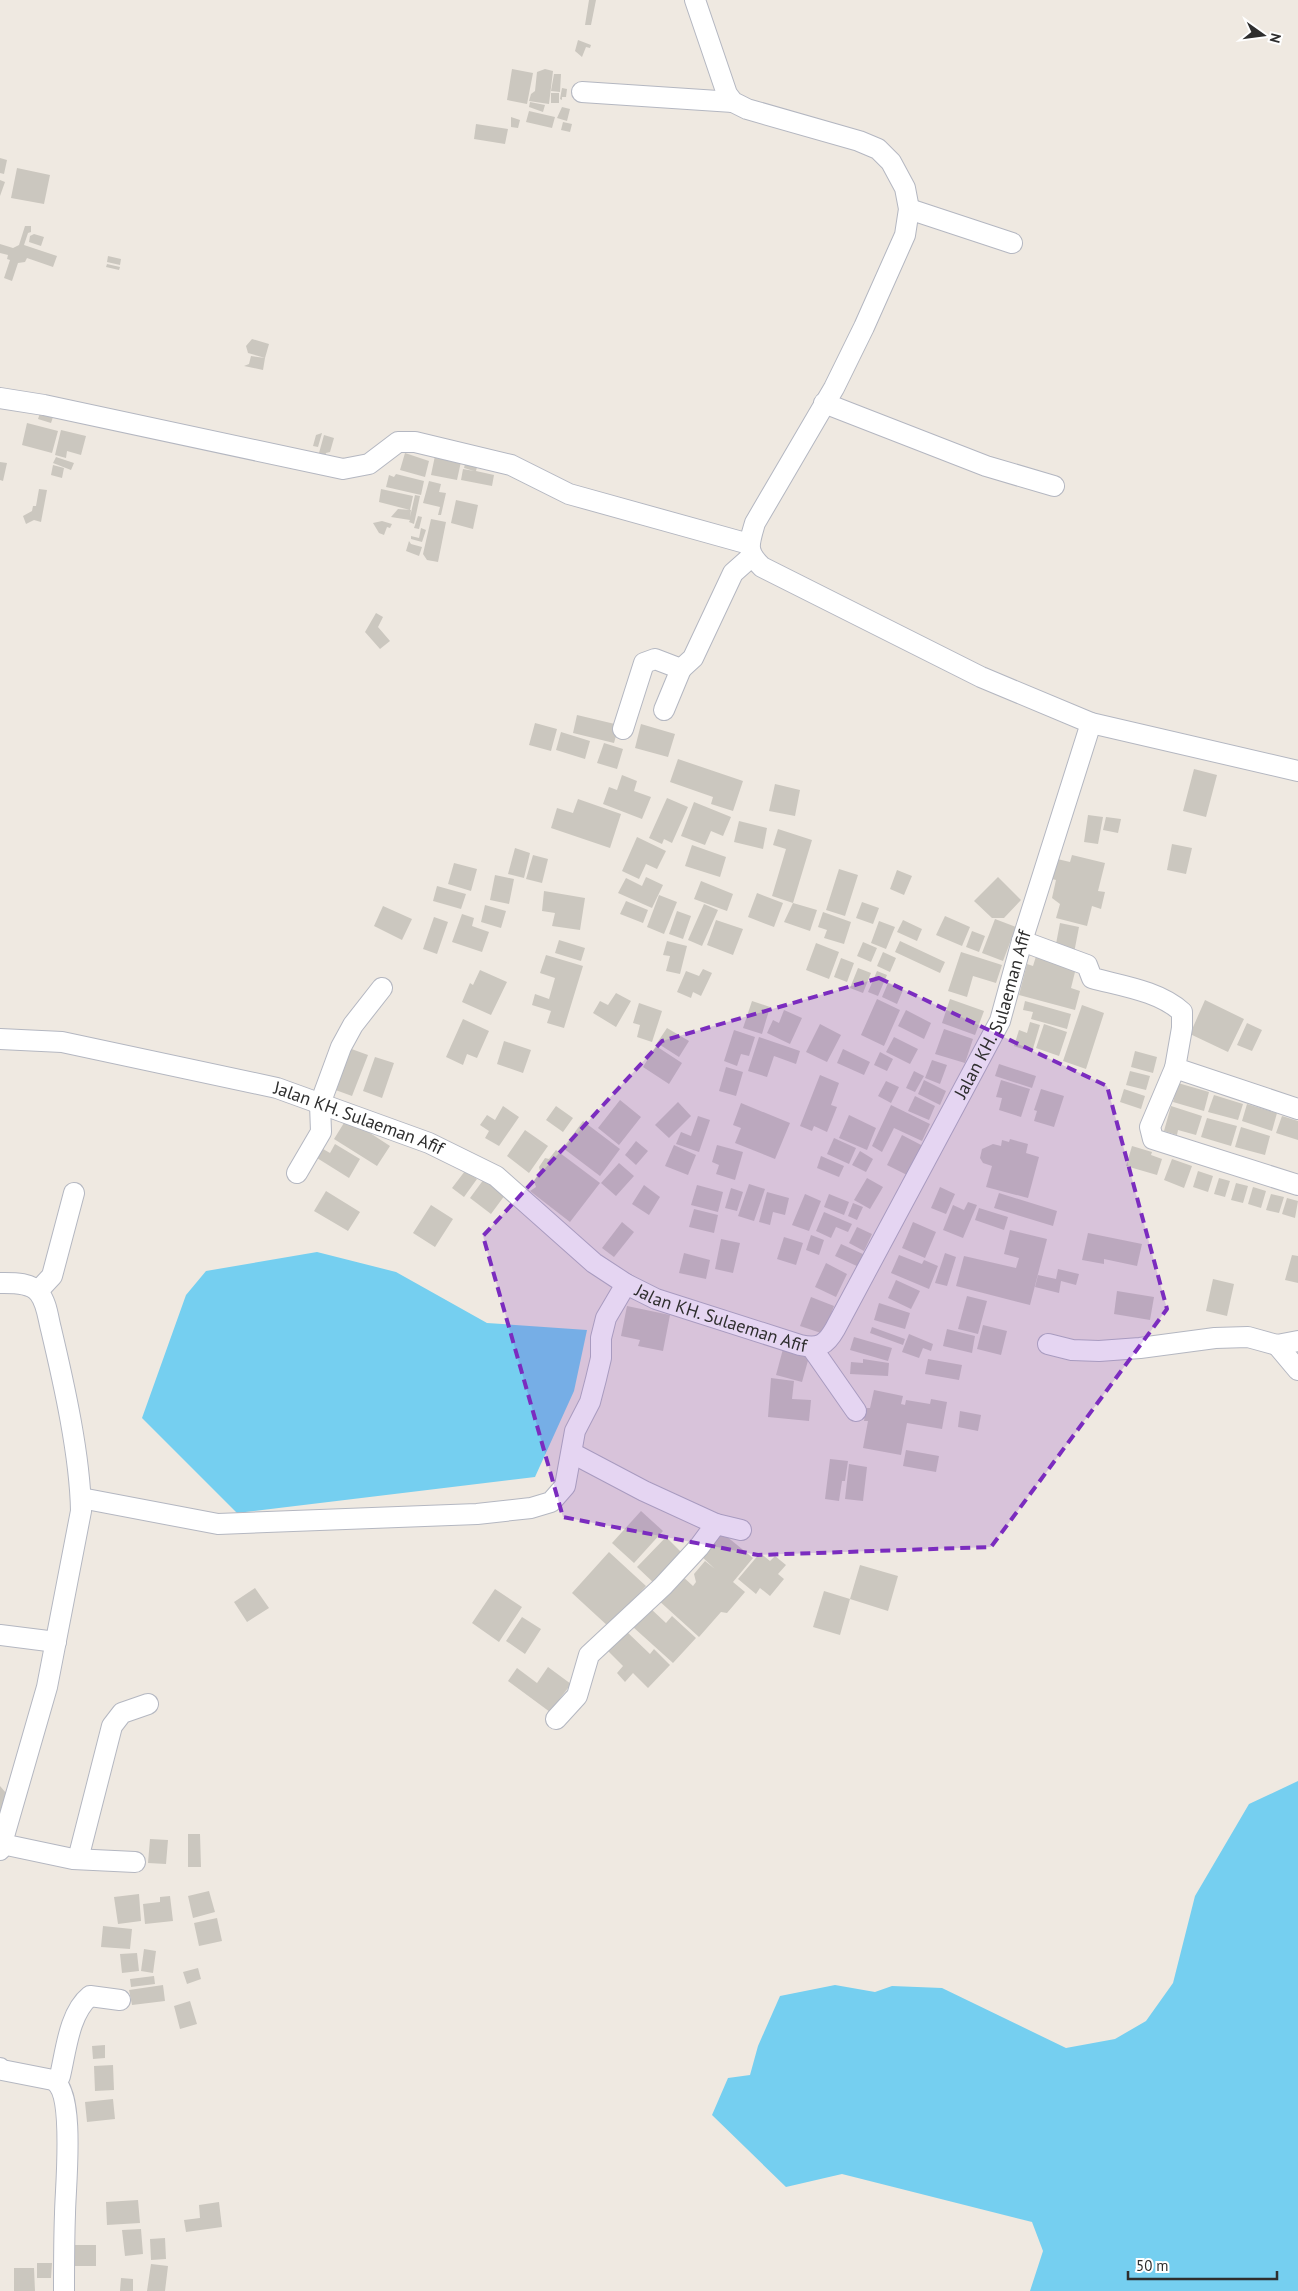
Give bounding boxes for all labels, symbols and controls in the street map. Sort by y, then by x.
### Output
north arrow [1238,10,1288,60]
text: N [1266,32,1285,45]
street label: Jalan KH. Sulaeman Afif [948,926,1036,1103]
street label: Jalan KH. Sulaeman Afif [271,1075,449,1160]
street label: Jalan KH. Sulaeman Afif [631,1278,810,1357]
scale bar [1128,2248,1277,2280]
text: 50 m [1136,2256,1169,2275]

